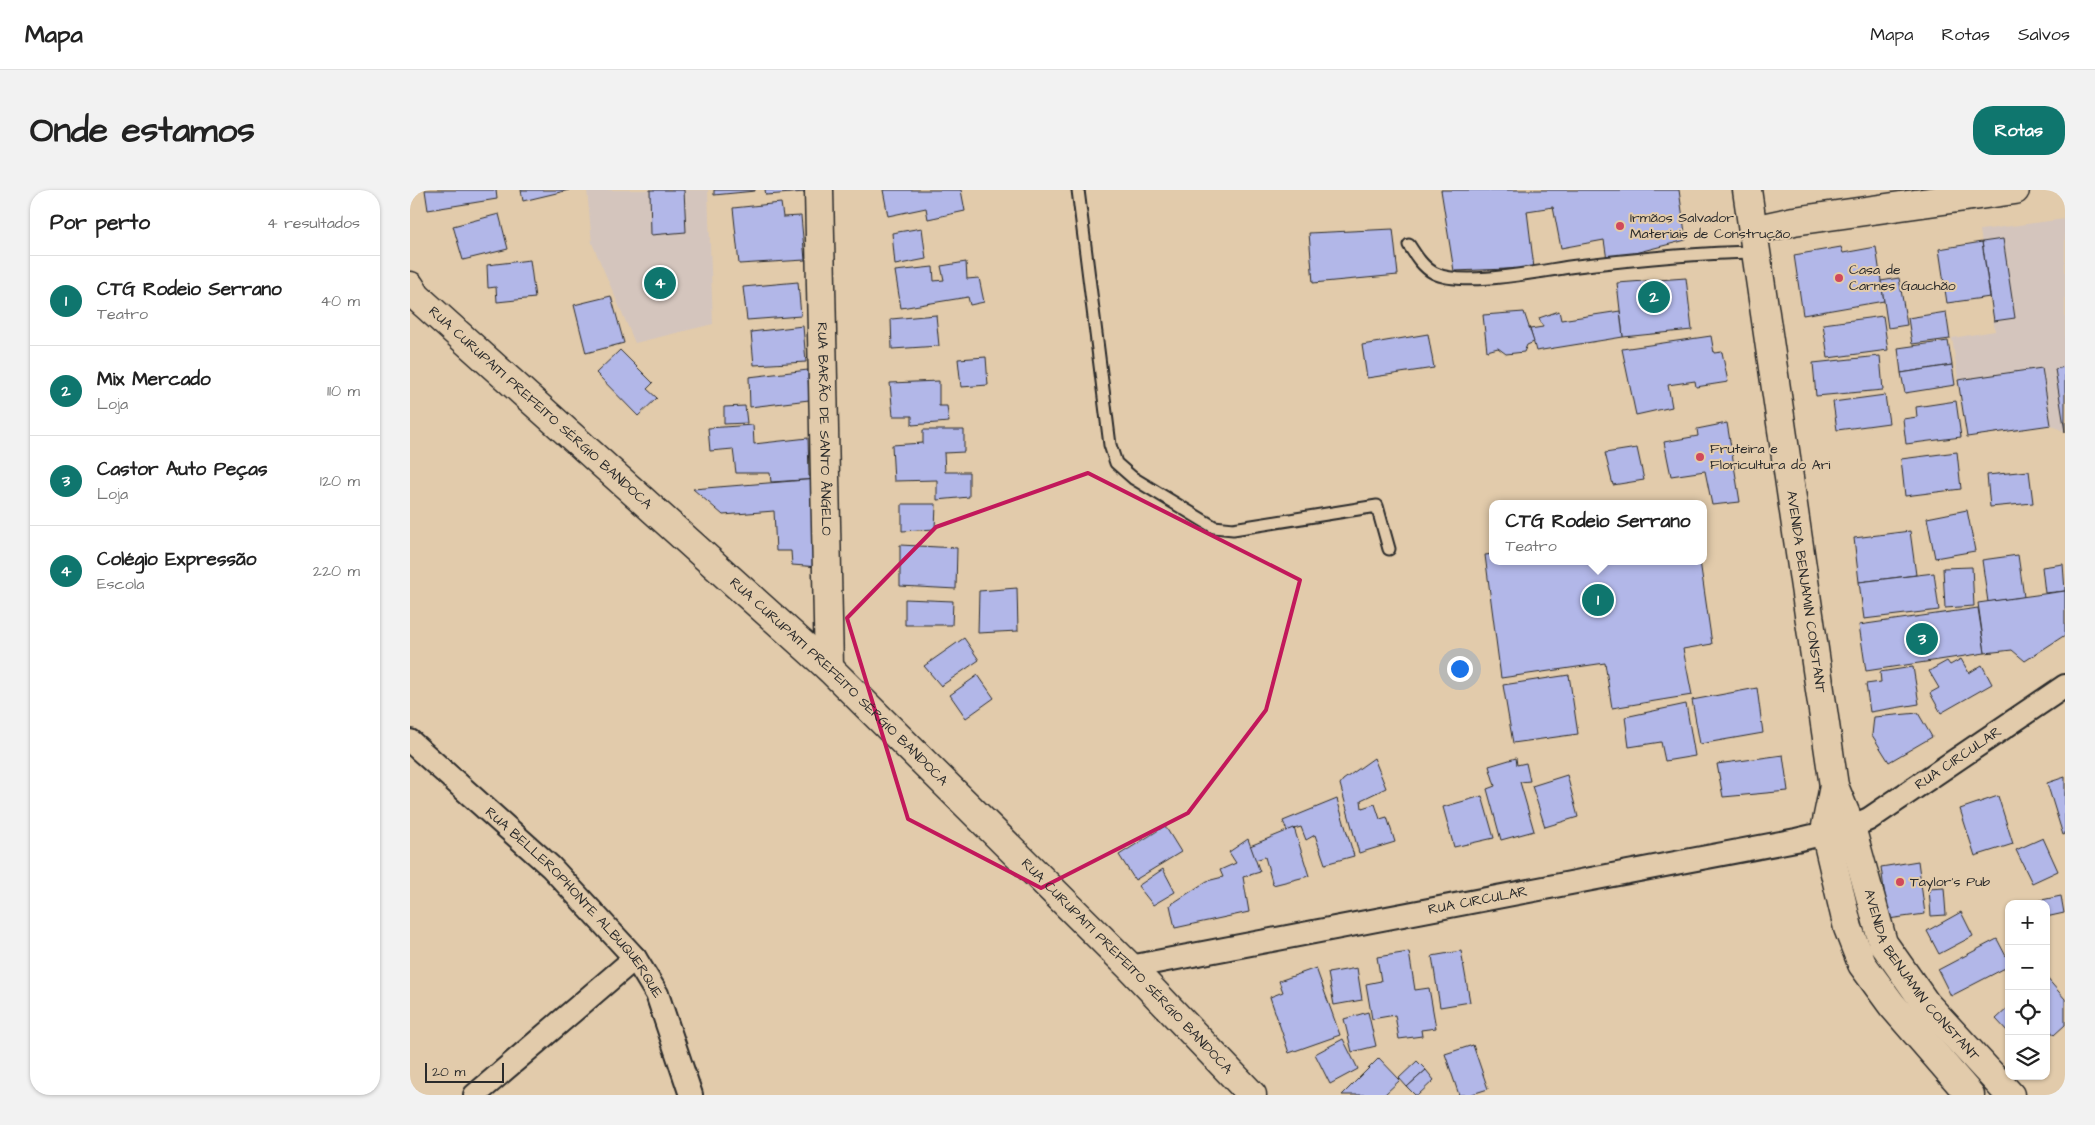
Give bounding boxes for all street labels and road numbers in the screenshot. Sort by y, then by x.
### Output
street label: RUA CURUPAITI PREFEITO SÉRGIO BANDOCA [424,302,657,514]
street label: RUA BARÃO DE SANTO ÂNGELO [812,322,836,536]
street label: AVENIDA BENJAMIN CONSTANT [1781,489,1830,695]
street label: RUA CURUPAITI PREFEITO SÉRGIO BANDOCA [725,573,952,791]
street label: RUA CIRCULAR [1911,722,2006,795]
street label: RUA BELLEROPHONTE ALBUQUERQUE [481,803,668,1003]
street label: RUA CURUPAITI PREFEITO SÉRGIO BANDOCA [1016,854,1237,1079]
street label: RUA CIRCULAR [1426,881,1529,920]
street label: AVENIDA BENJAMIN CONSTANT [1859,887,1984,1066]

